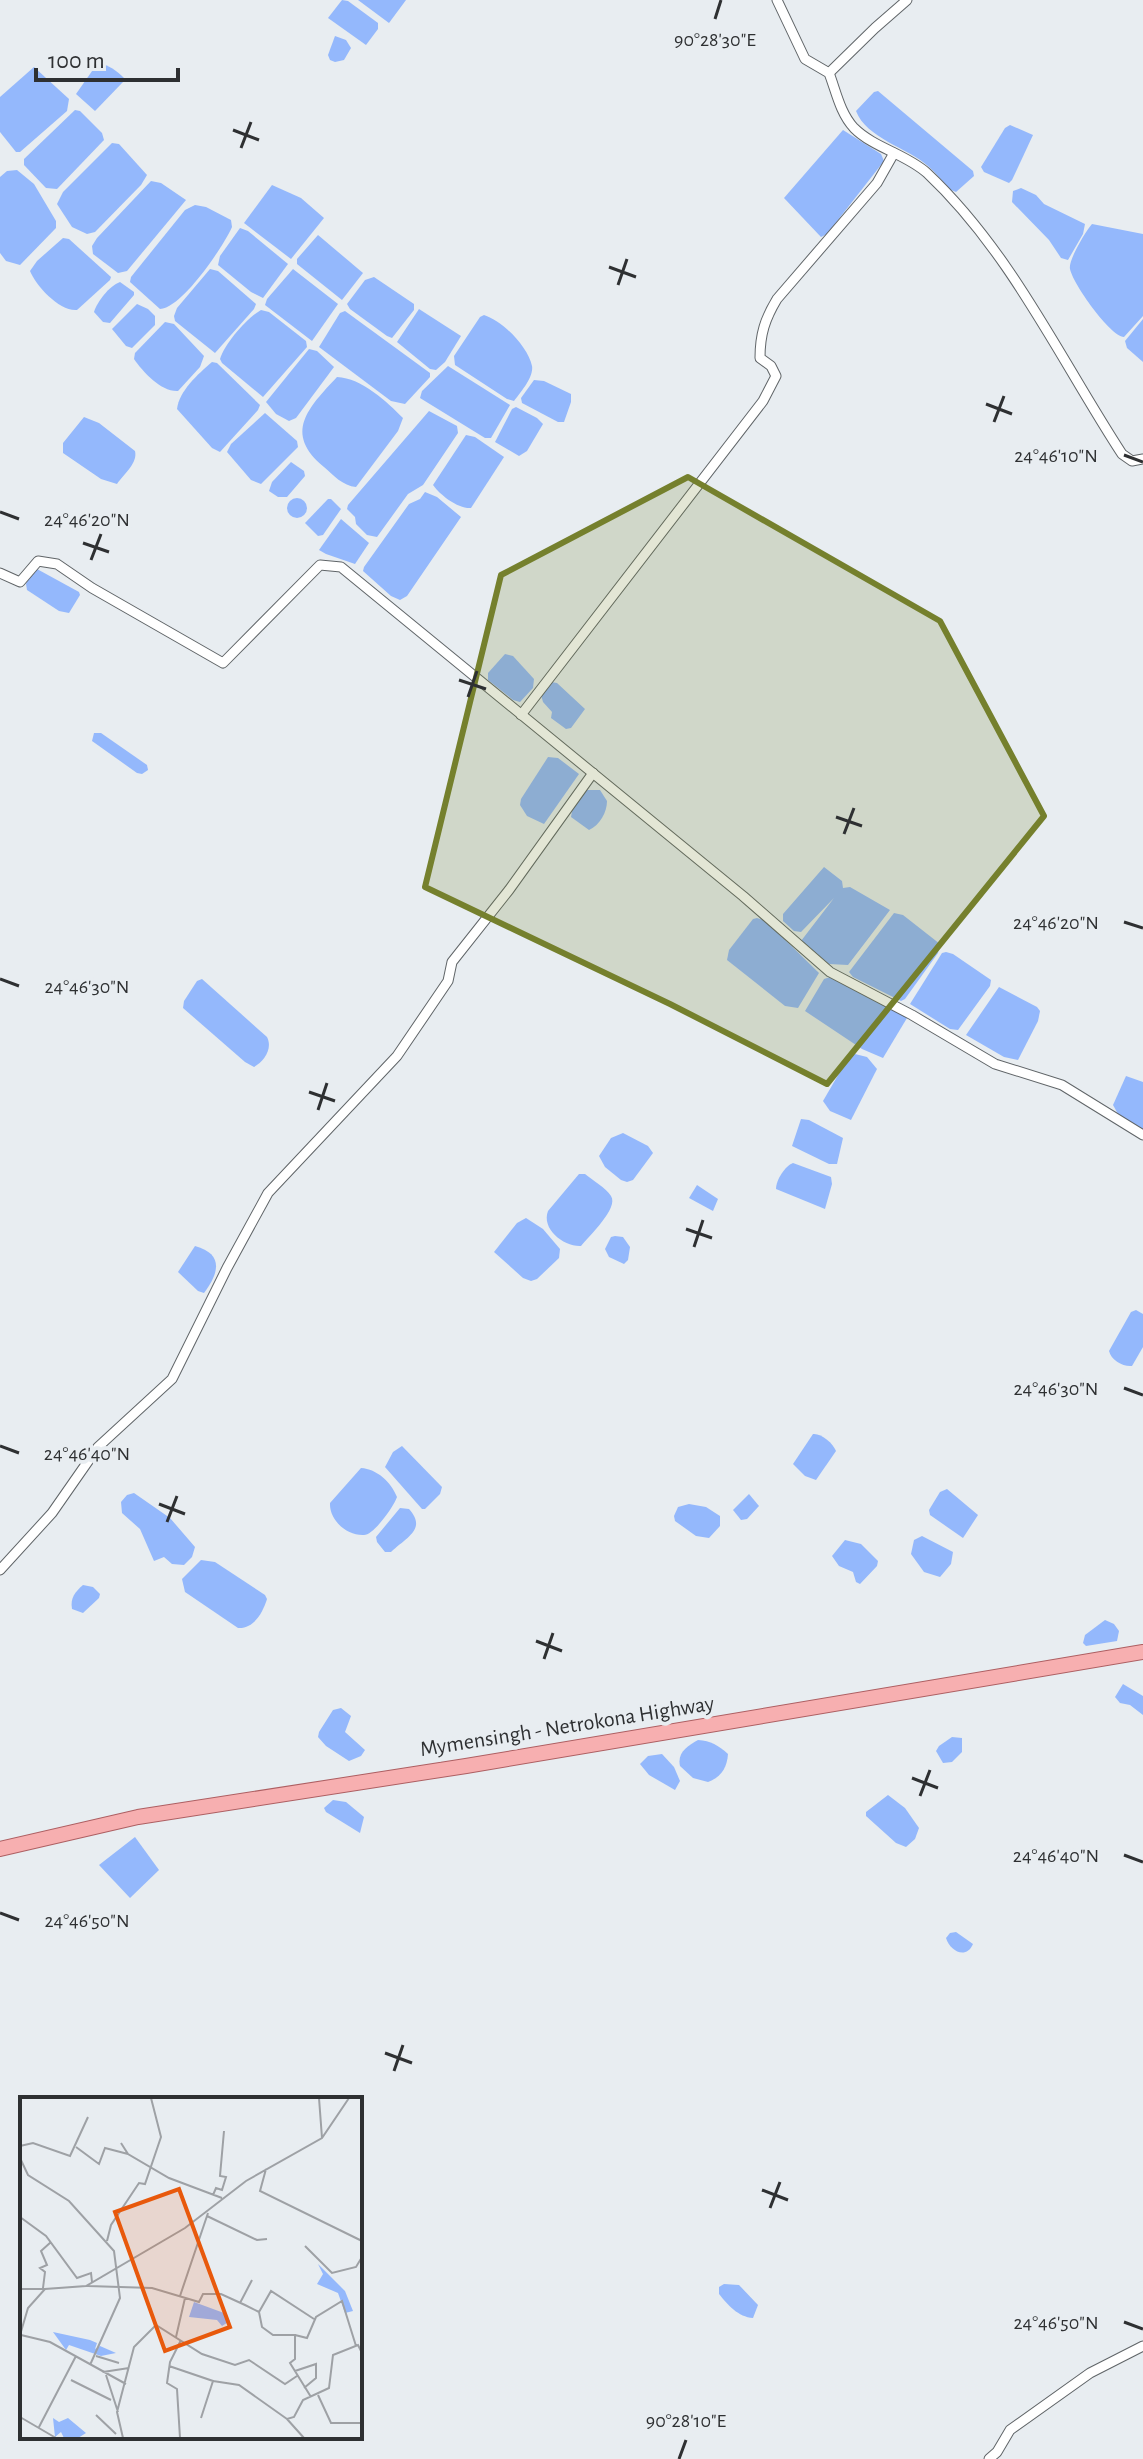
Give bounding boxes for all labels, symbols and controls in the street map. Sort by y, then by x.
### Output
text: 90°28'30"E [674,30,756,50]
scale bar [36,32,178,82]
text: 100 m [48,49,105,73]
text: 24°46'10"N [1014,446,1098,466]
text: 24°46'20"N [44,510,130,530]
text: 24°46'20"N [1013,913,1099,933]
text: 24°46'30"N [45,977,129,997]
text: 24°46'30"N [1014,1379,1098,1399]
text: 24°46'40"N [44,1444,130,1464]
street label: Mymensingh - Netrokona Highway [418,1692,716,1760]
text: 24°46'40"N [1013,1846,1099,1866]
text: 24°46'50"N [44,1911,130,1931]
inset map [20,2097,362,2439]
text: 24°46'50"N [1013,2313,1099,2333]
text: 90°28'10"E [646,2411,727,2431]

